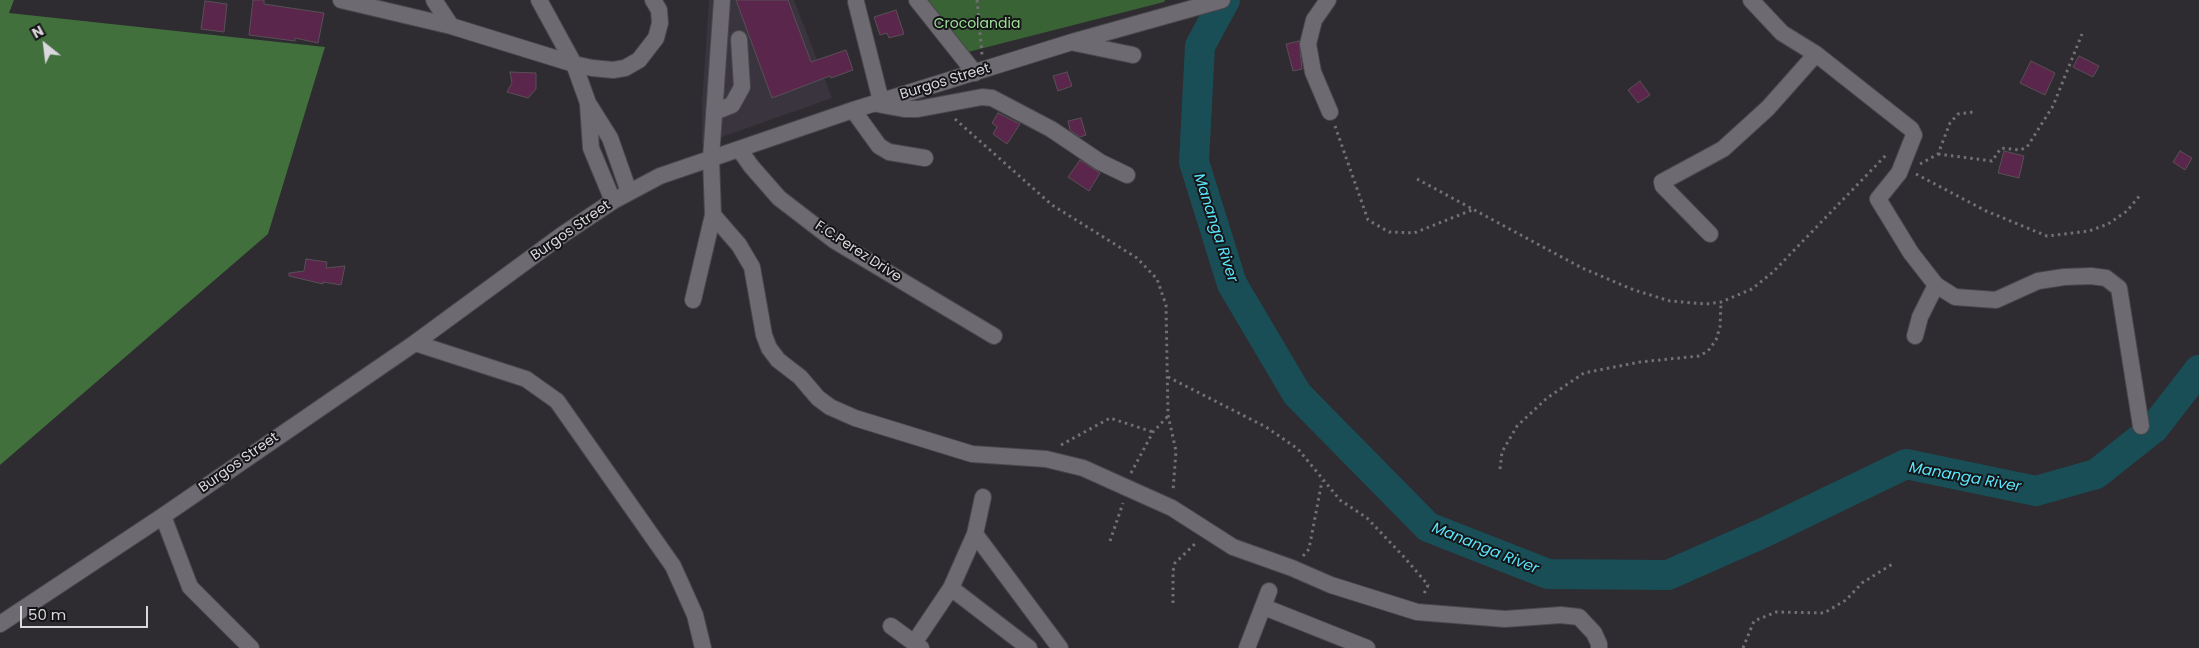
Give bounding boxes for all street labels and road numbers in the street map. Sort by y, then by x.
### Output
street label: Burgos Street [898,60,992,104]
street label: Burgos Street [528,197,614,265]
street label: F.C.Perez Drive [812,218,904,286]
street label: Burgos Street [196,429,282,497]

